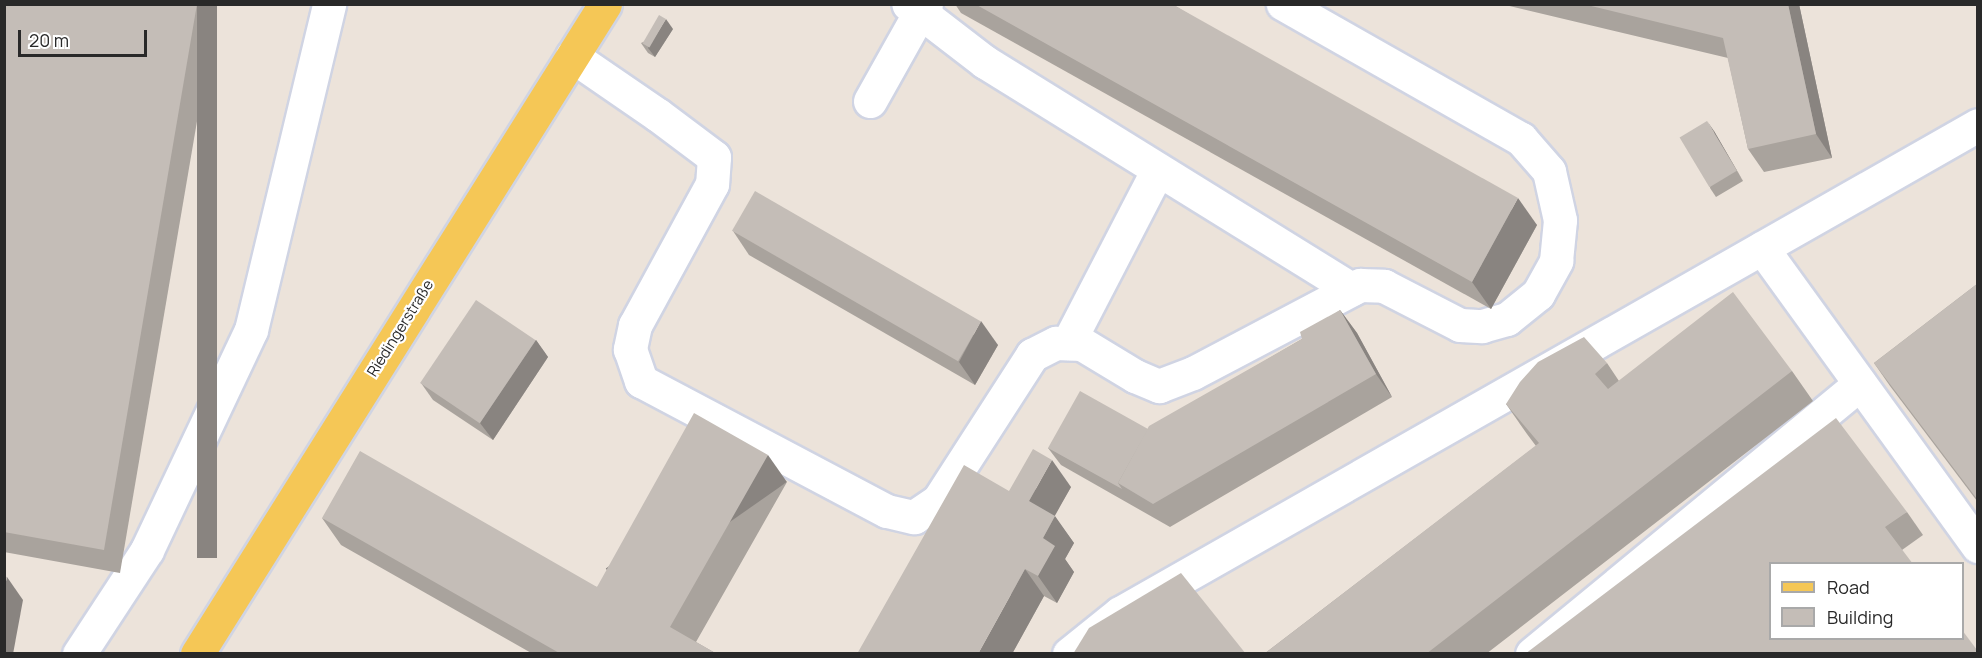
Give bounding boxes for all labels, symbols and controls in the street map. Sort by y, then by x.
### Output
scale bar [21,18,150,56]
text: 20 m [29,28,69,52]
street label: Riedingerstraße [363,276,437,380]
legend [1769,562,1964,640]
text: Road [1827,575,1870,599]
text: Building [1827,605,1893,629]

